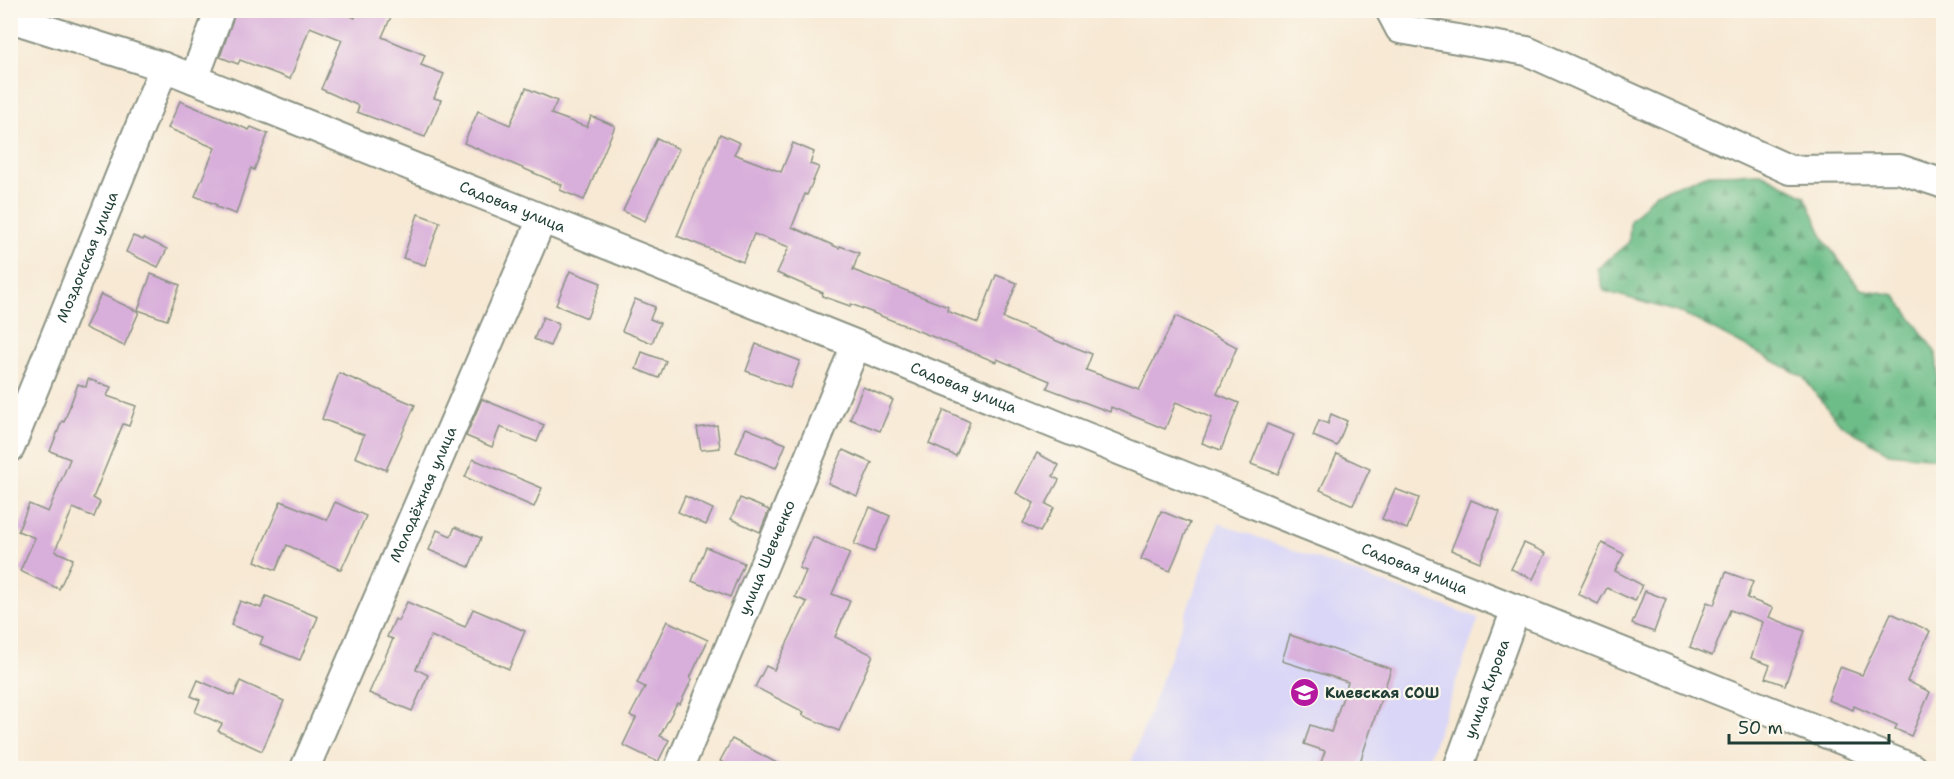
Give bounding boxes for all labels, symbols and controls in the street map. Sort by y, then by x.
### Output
street label: Садовая улица [456,176,569,237]
street label: Моздокская улица [52,188,123,326]
street label: Садовая улица [907,357,1020,418]
street label: Молодёжная улица [385,423,462,565]
street label: улица Шевченко [734,497,800,618]
street label: Садовая улица [1358,538,1471,599]
street label: улица Кирова [1460,636,1514,741]
school or university icon: Киевская СОШ [1288,677,1320,709]
place label: Киевская СОШ [1325,683,1439,703]
scale bar [1729,707,1890,745]
text: 50 m [1738,716,1783,740]

